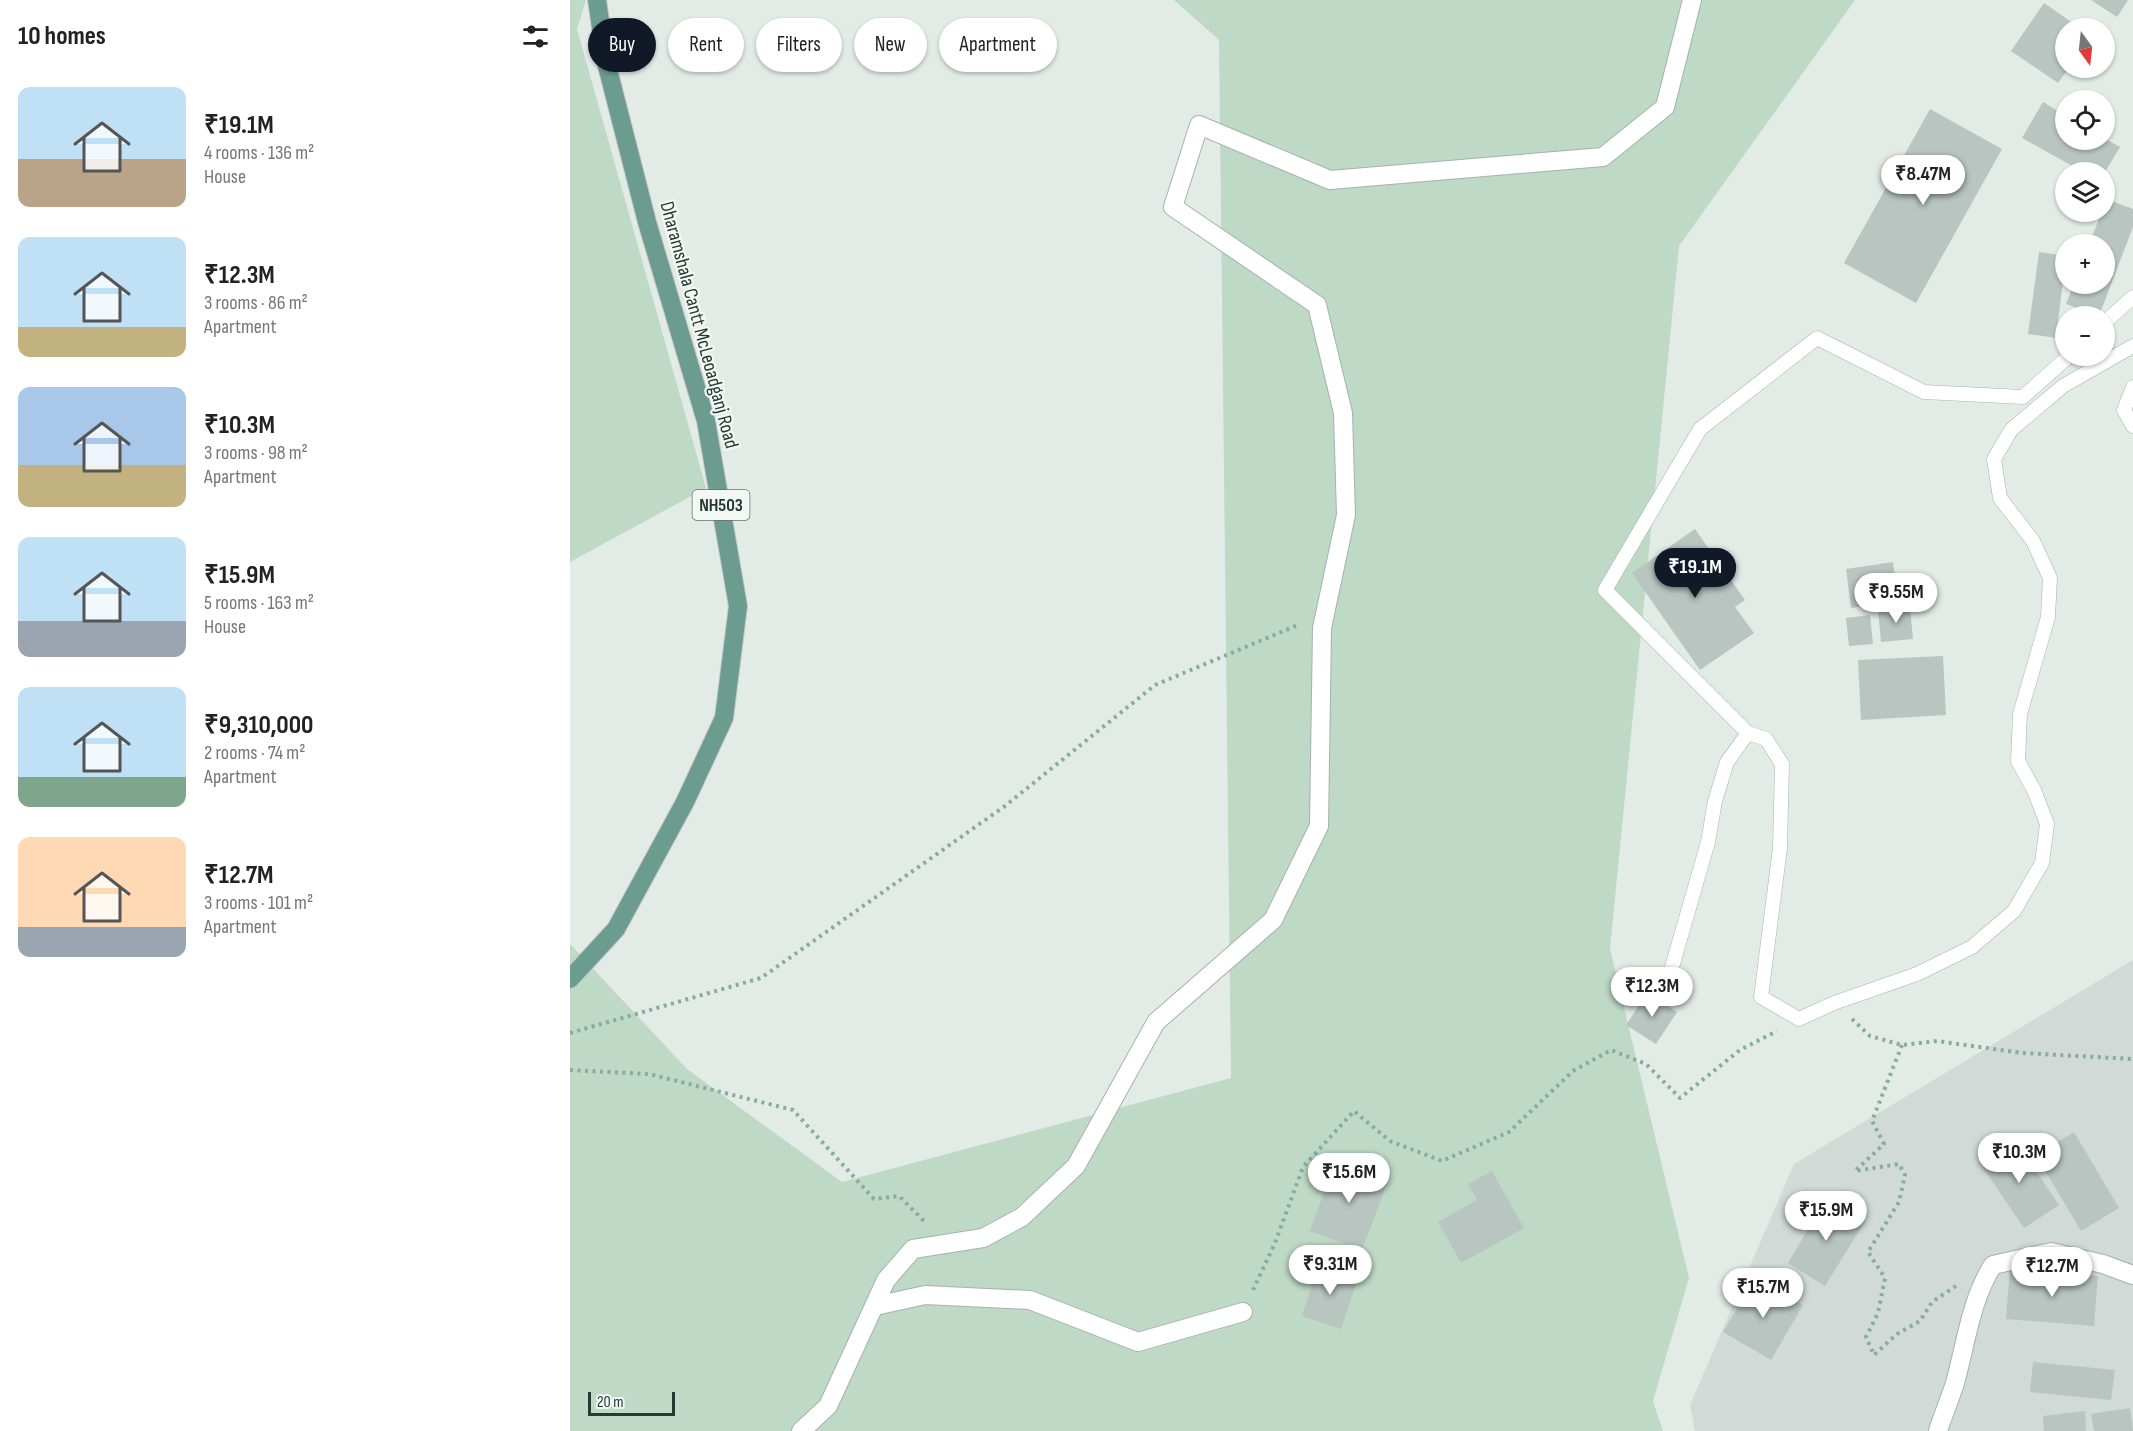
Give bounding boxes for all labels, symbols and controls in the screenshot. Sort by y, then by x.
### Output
chip: Buy [588,18,656,72]
chip: Rent [668,18,744,72]
chip: Filters [756,18,842,72]
chip: New [854,18,927,72]
chip: Apartment [939,18,1057,72]
north arrow [2055,18,2115,78]
map controls [2055,18,2115,366]
icon: filters [519,20,552,53]
text: 10 homes [18,21,106,52]
button: locate [2055,90,2115,150]
text: ₹19.1M [204,110,274,141]
icon: home [66,111,138,183]
text: 4 rooms · 136 m² [204,141,314,165]
pin: ₹8.47M [1874,155,1972,206]
text: ₹8.47M [1895,162,1951,186]
button: layers [2055,162,2115,222]
text: House [204,165,246,189]
street label: Dharamshala Cantt McLeoadganj Road [654,199,744,451]
button: + [2055,234,2115,294]
text: ₹12.3M [204,260,275,291]
icon: home [66,261,138,333]
text: 3 rooms · 86 m² [204,291,308,315]
button: − [2055,306,2115,366]
text: Apartment [204,315,277,339]
text: ₹10.3M [204,410,275,441]
icon: home [66,411,138,483]
text: 3 rooms · 98 m² [204,441,308,465]
text: Apartment [204,465,277,489]
road number: NH503 [692,490,750,520]
pin: ₹19.1M [1646,548,1744,599]
text: ₹19.1M [1668,555,1722,579]
text: ₹15.9M [204,560,275,591]
icon: home [66,561,138,633]
pin: ₹9.55M [1847,573,1945,624]
text: ₹9.55M [1868,580,1924,604]
text: 5 rooms · 163 m² [204,591,314,615]
text: House [204,615,246,639]
text: ₹9,310,000 [204,710,313,741]
icon: home [66,711,138,783]
text: 2 rooms · 74 m² [204,741,305,765]
text: Apartment [204,765,277,789]
text: ₹12.7M [204,860,273,891]
icon: home [66,861,138,933]
text: 3 rooms · 101 m² [204,891,313,915]
text: Apartment [204,915,277,939]
pin: ₹12.3M [1603,967,1701,1018]
text: ₹12.3M [1625,974,1679,998]
pin: ₹10.3M [1970,1133,2068,1184]
text: ₹10.3M [1992,1140,2046,1164]
pin: ₹15.6M [1300,1153,1398,1204]
text: ₹15.6M [1322,1160,1376,1184]
pin: ₹15.9M [1777,1191,1875,1242]
text: ₹15.9M [1799,1198,1853,1222]
pin: ₹9.31M [1281,1245,1379,1296]
pin: ₹12.7M [2003,1247,2101,1298]
text: ₹9.31M [1303,1252,1357,1276]
text: ₹12.7M [2025,1254,2079,1278]
pin: ₹15.7M [1714,1268,1812,1319]
text: ₹15.7M [1736,1275,1790,1299]
scale bar [588,1389,675,1416]
text: 20 m [597,1393,624,1412]

